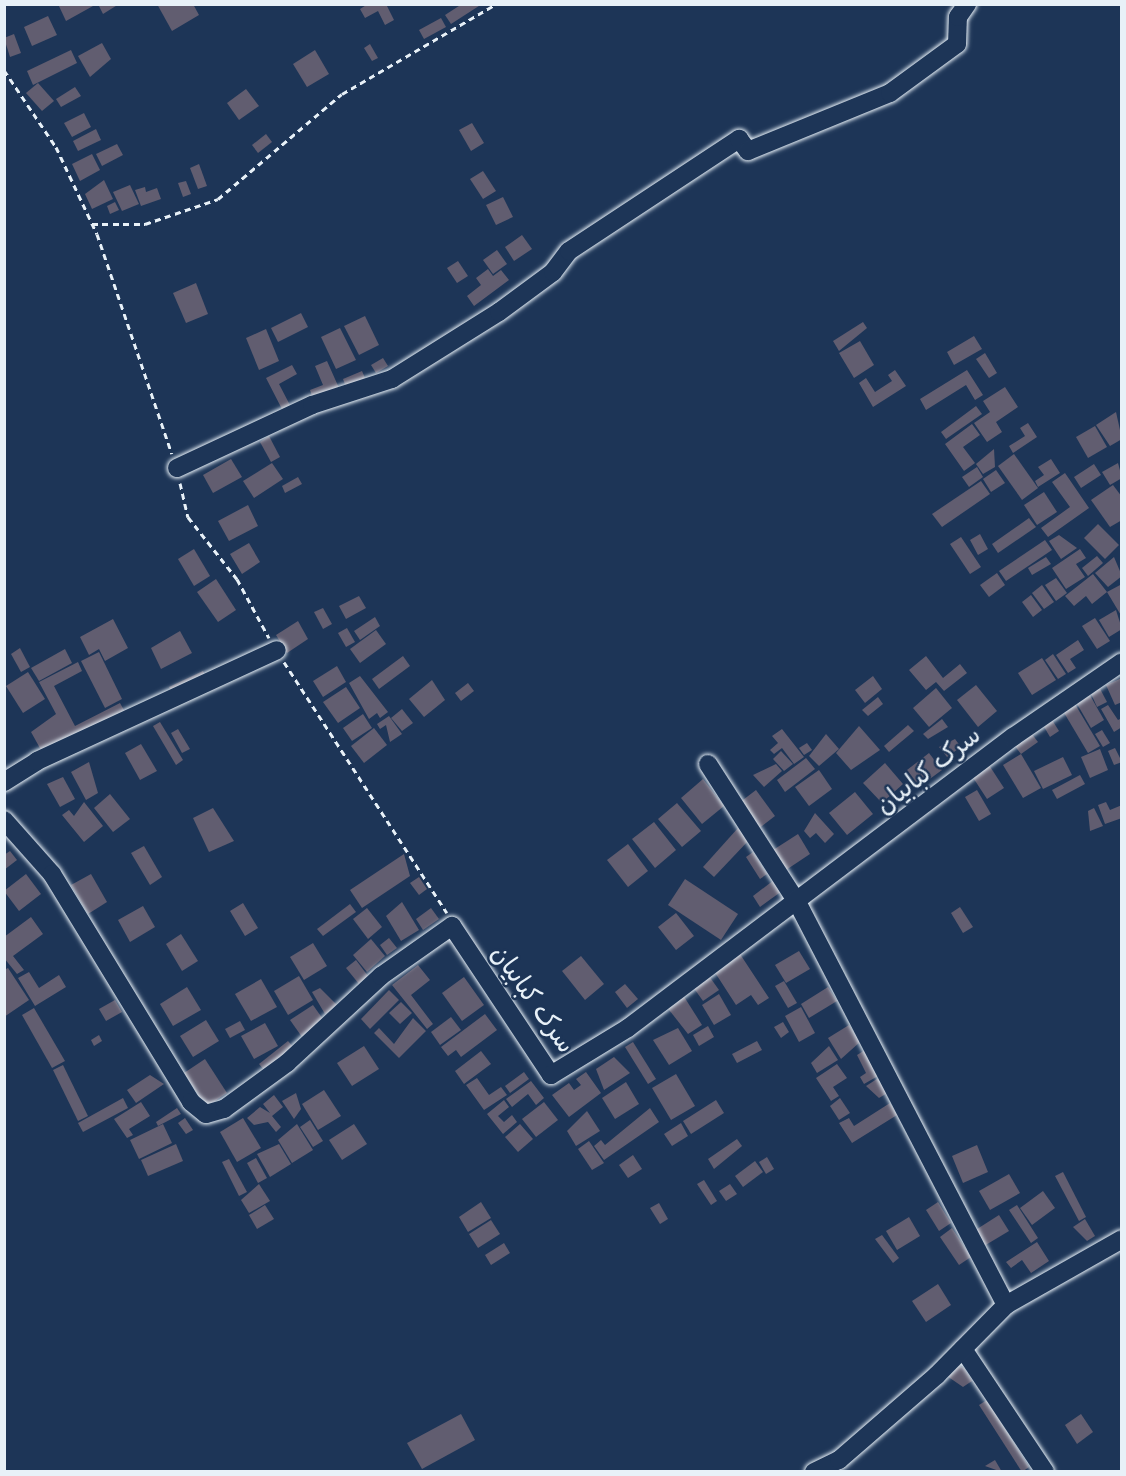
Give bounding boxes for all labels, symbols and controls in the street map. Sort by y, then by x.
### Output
street label: سرک کبابیان [869,719,987,821]
street label: سرک کبابیان [484,939,582,1059]

